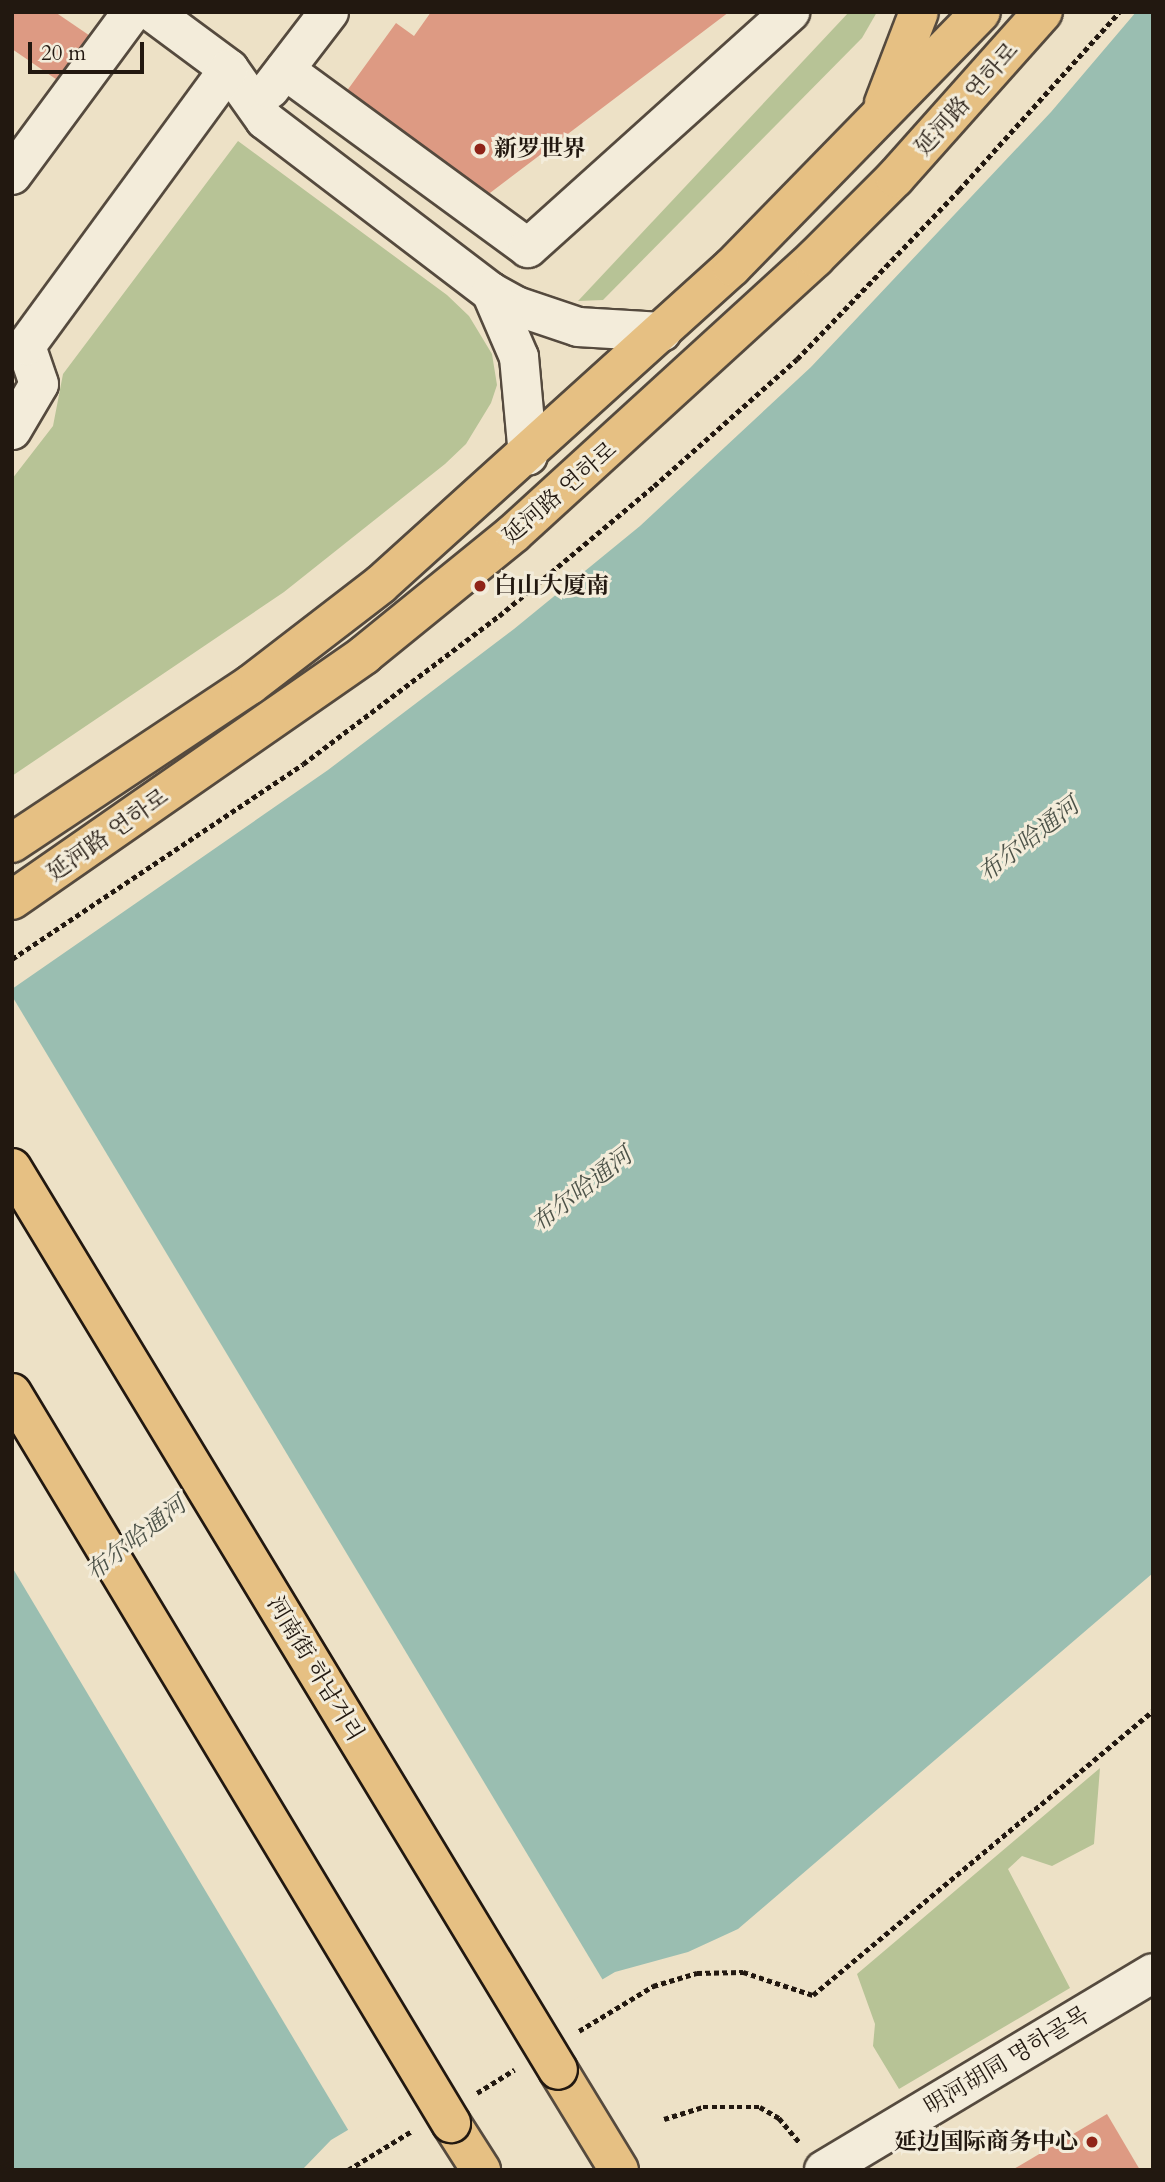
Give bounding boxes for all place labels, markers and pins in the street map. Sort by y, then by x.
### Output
place label: 新罗世界 [494,135,586,163]
marker: 新罗世界 [472,141,488,157]
place label: 白山大厦南 [494,572,609,600]
marker: 白山大厦南 [472,578,488,594]
place label: 延边国际商务中心 [894,2128,1078,2156]
marker: 延边国际商务中心 [1084,2134,1100,2150]

